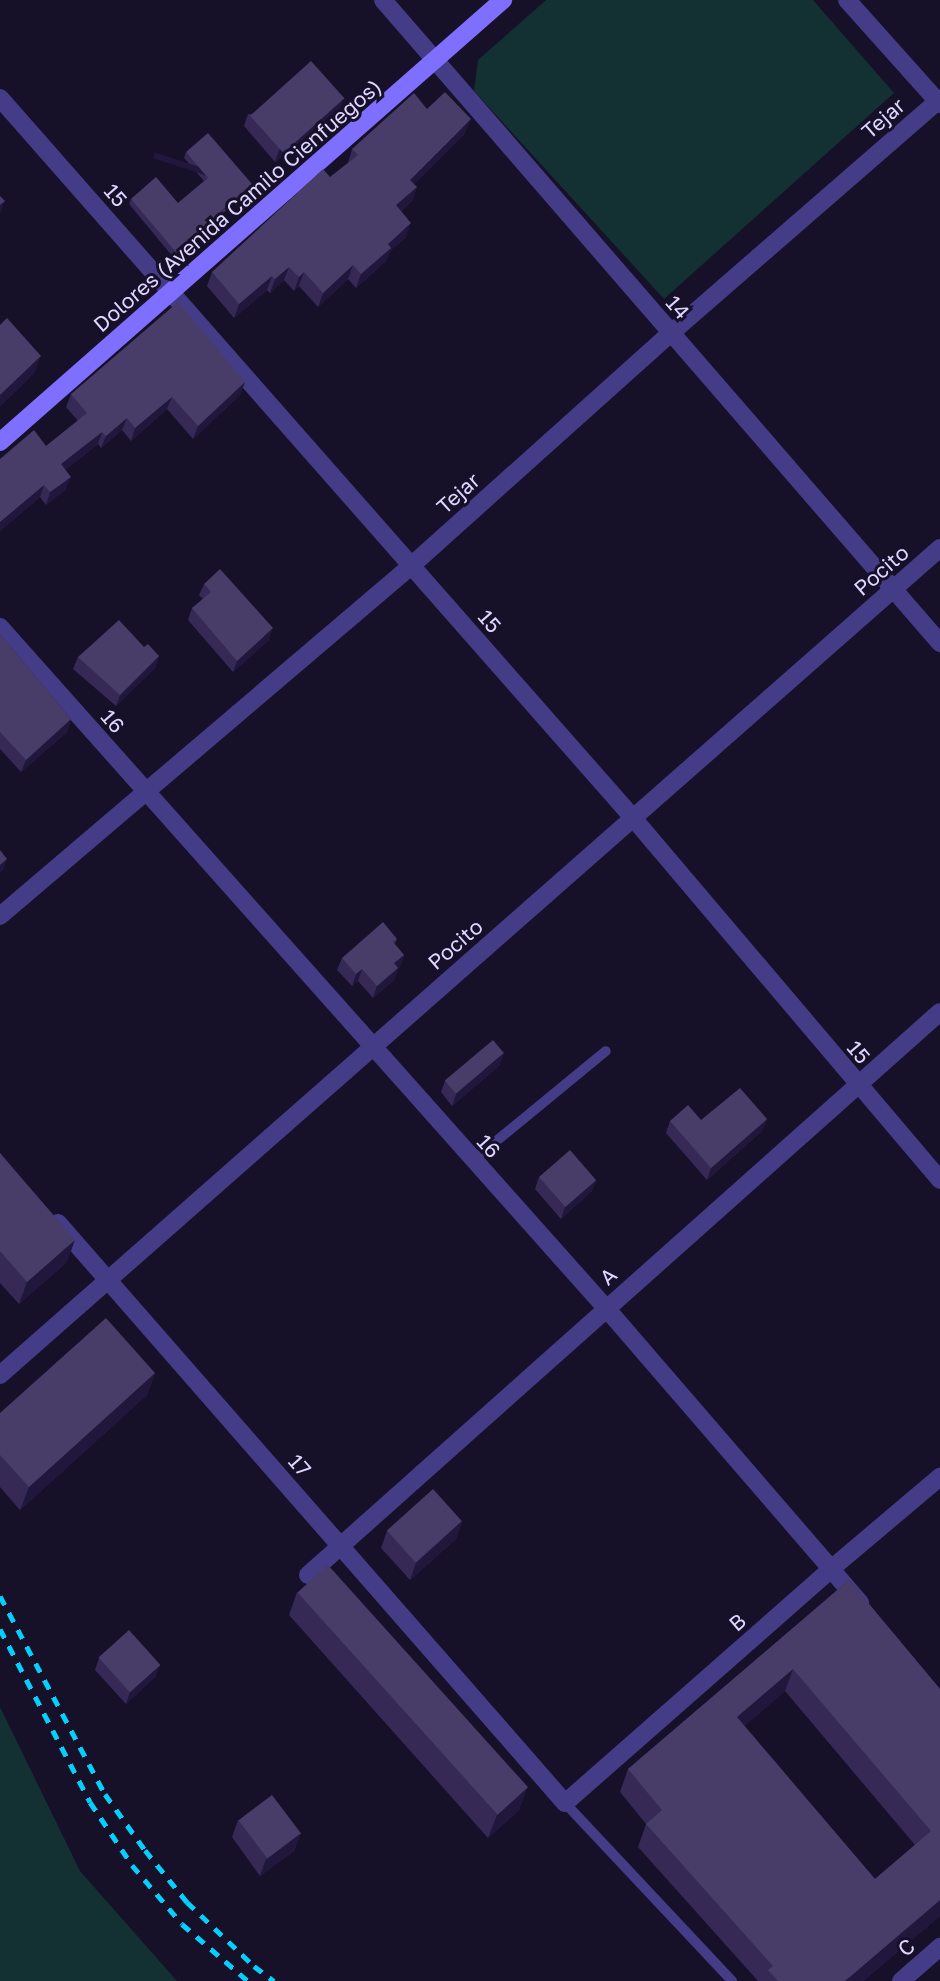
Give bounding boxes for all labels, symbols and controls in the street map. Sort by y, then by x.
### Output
street label: Dolores (Avenida Camilo Cienfuegos) [88,73,386,337]
street label: Tejar [856,92,910,144]
street label: 15 [99,178,133,212]
street label: 14 [661,290,695,324]
street label: Tejar [431,467,485,519]
street label: Pocito [849,539,913,601]
street label: 15 [473,604,507,638]
street label: 16 [96,704,130,738]
street label: Pocito [423,913,487,975]
street label: 15 [842,1035,876,1069]
street label: 16 [472,1129,506,1163]
street label: A [594,1262,622,1290]
street label: 17 [283,1449,317,1481]
street label: B [723,1608,751,1636]
street label: C [892,1933,920,1961]

